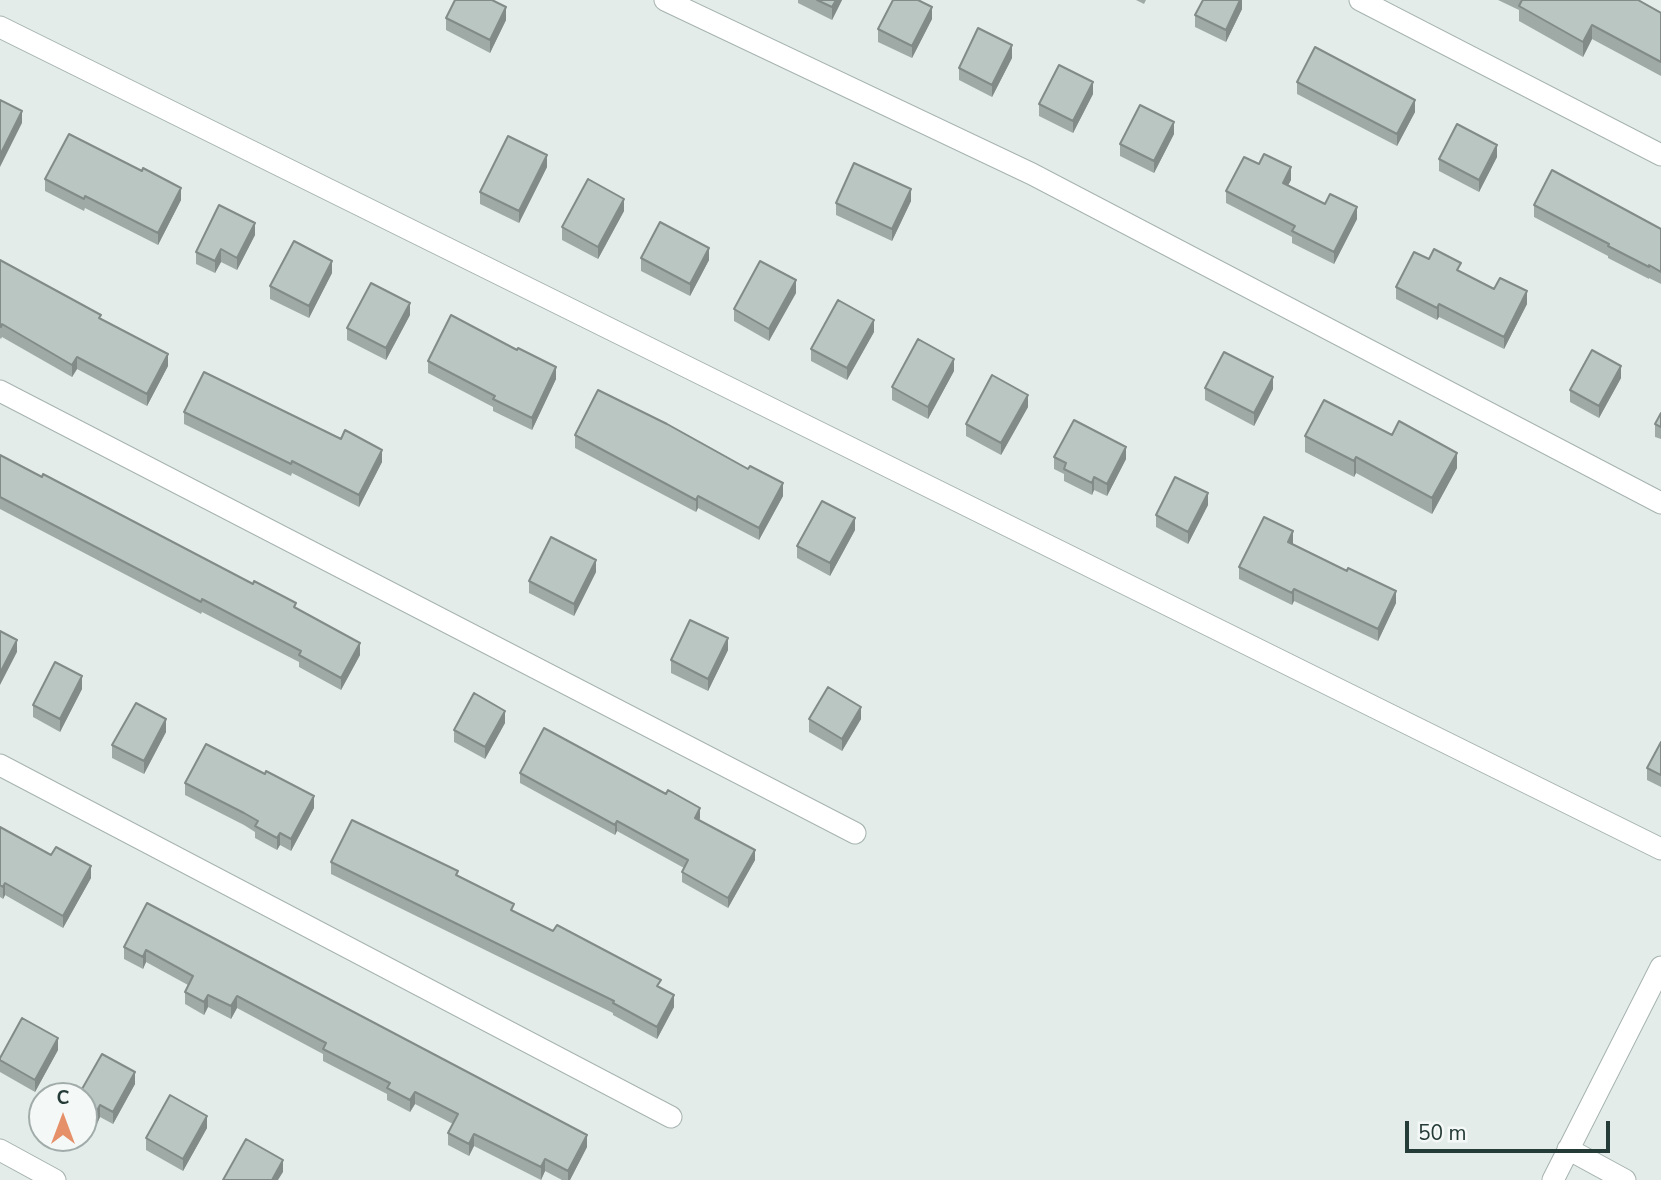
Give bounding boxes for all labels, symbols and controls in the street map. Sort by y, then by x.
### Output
north arrow [28,1082,98,1152]
text: С [57,1085,69,1111]
scale bar [1409,1106,1614,1150]
text: 50 m [1418,1119,1467,1147]

